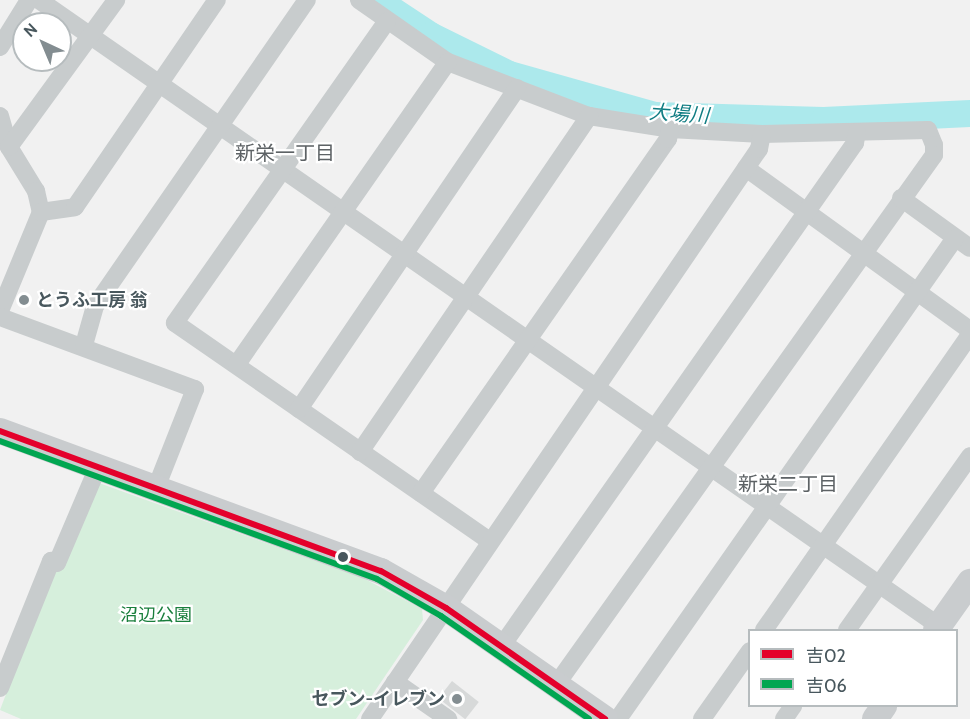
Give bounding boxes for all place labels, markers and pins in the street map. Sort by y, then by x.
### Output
place label: とうふ工房 翁 [36,289,148,311]
marker: とうふ工房 翁 [17,293,31,307]
unlabelled marker [337,551,349,563]
place label: セブン-イレブン [311,688,445,710]
marker: セブン-イレブン [450,692,464,706]

